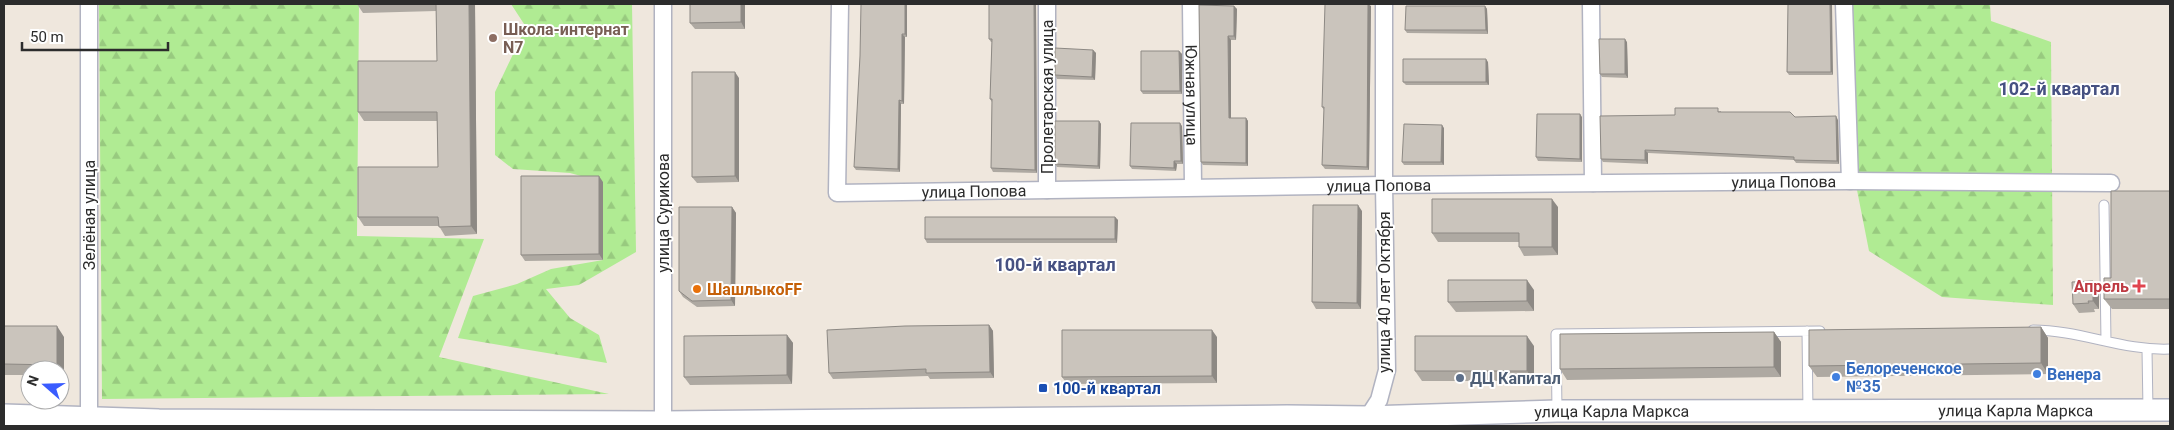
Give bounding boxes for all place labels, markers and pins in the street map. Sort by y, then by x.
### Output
place label: Школа-интернат N7 [503,20,629,57]
marker: Школа-интернат N7 [487,32,499,44]
place label: Апрель [2074,277,2129,296]
place label: ШашлыкoFF [707,280,802,299]
marker: Апрель [2133,280,2145,292]
marker: ШашлыкoFF [691,283,703,295]
place label: Белореченское №35 [1846,359,1962,396]
place label: Венера [2047,365,2102,384]
marker: Венера [2031,368,2043,380]
place label: ДЦ Капитал [1470,369,1561,388]
marker: Белореченское №35 [1830,371,1842,383]
marker: ДЦ Капитал [1454,372,1466,384]
place label: 100-й квартал [1053,379,1161,398]
marker: 100-й квартал [1037,382,1049,394]

